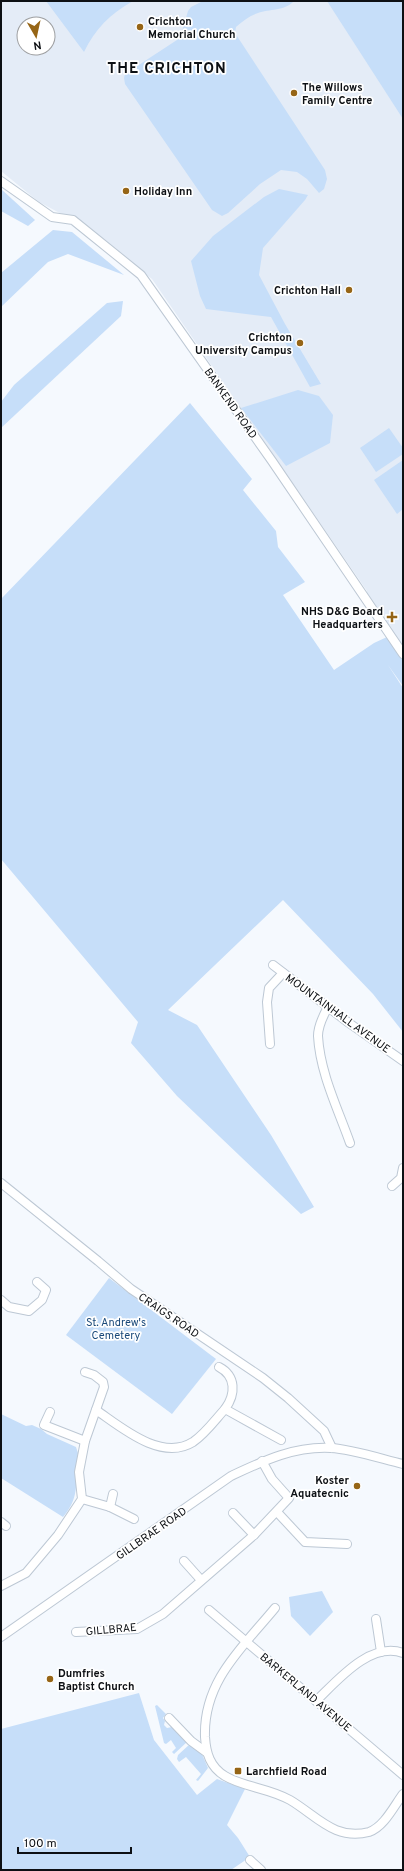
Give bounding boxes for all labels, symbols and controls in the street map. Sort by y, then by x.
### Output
place label: Crichton Memorial Church [148,15,235,42]
north arrow [16,16,56,56]
marker: Crichton Memorial Church [135,22,145,32]
text: N [32,37,42,52]
district label: THE CRICHTON [107,60,227,79]
place label: The Willows Family Centre [302,81,372,108]
marker: The Willows Family Centre [289,88,299,98]
place label: Holiday Inn [134,185,192,199]
marker: Holiday Inn [121,186,131,196]
place label: Crichton Hall [274,284,341,298]
marker: Crichton Hall [344,285,354,295]
place label: Crichton University Campus [195,331,292,358]
marker: Crichton University Campus [295,338,305,348]
street label: BANKEND ROAD [201,366,260,442]
place label: NHS D&G Board Headquarters [301,605,383,632]
marker: NHS D&G Board Headquarters [386,611,398,623]
street label: MOUNTAINHALL AVENUE [282,971,393,1057]
street label: CRAIGS ROAD [135,1290,202,1341]
park label: St. Andrew's Cemetery [86,1316,146,1343]
place label: Koster Aquatecnic [290,1474,349,1501]
marker: Koster Aquatecnic [352,1481,362,1491]
street label: GILLBRAE ROAD [113,1504,190,1563]
street label: GILLBRAE [85,1621,137,1639]
street label: BARKERLAND AVENUE [257,1650,354,1735]
place label: Dumfries Baptist Church [58,1667,134,1694]
marker: Dumfries Baptist Church [45,1674,55,1684]
place label: Larchfield Road [246,1765,327,1779]
marker: Larchfield Road [233,1766,243,1776]
scale bar [18,1829,131,1855]
text: 100 m [24,1836,57,1852]

